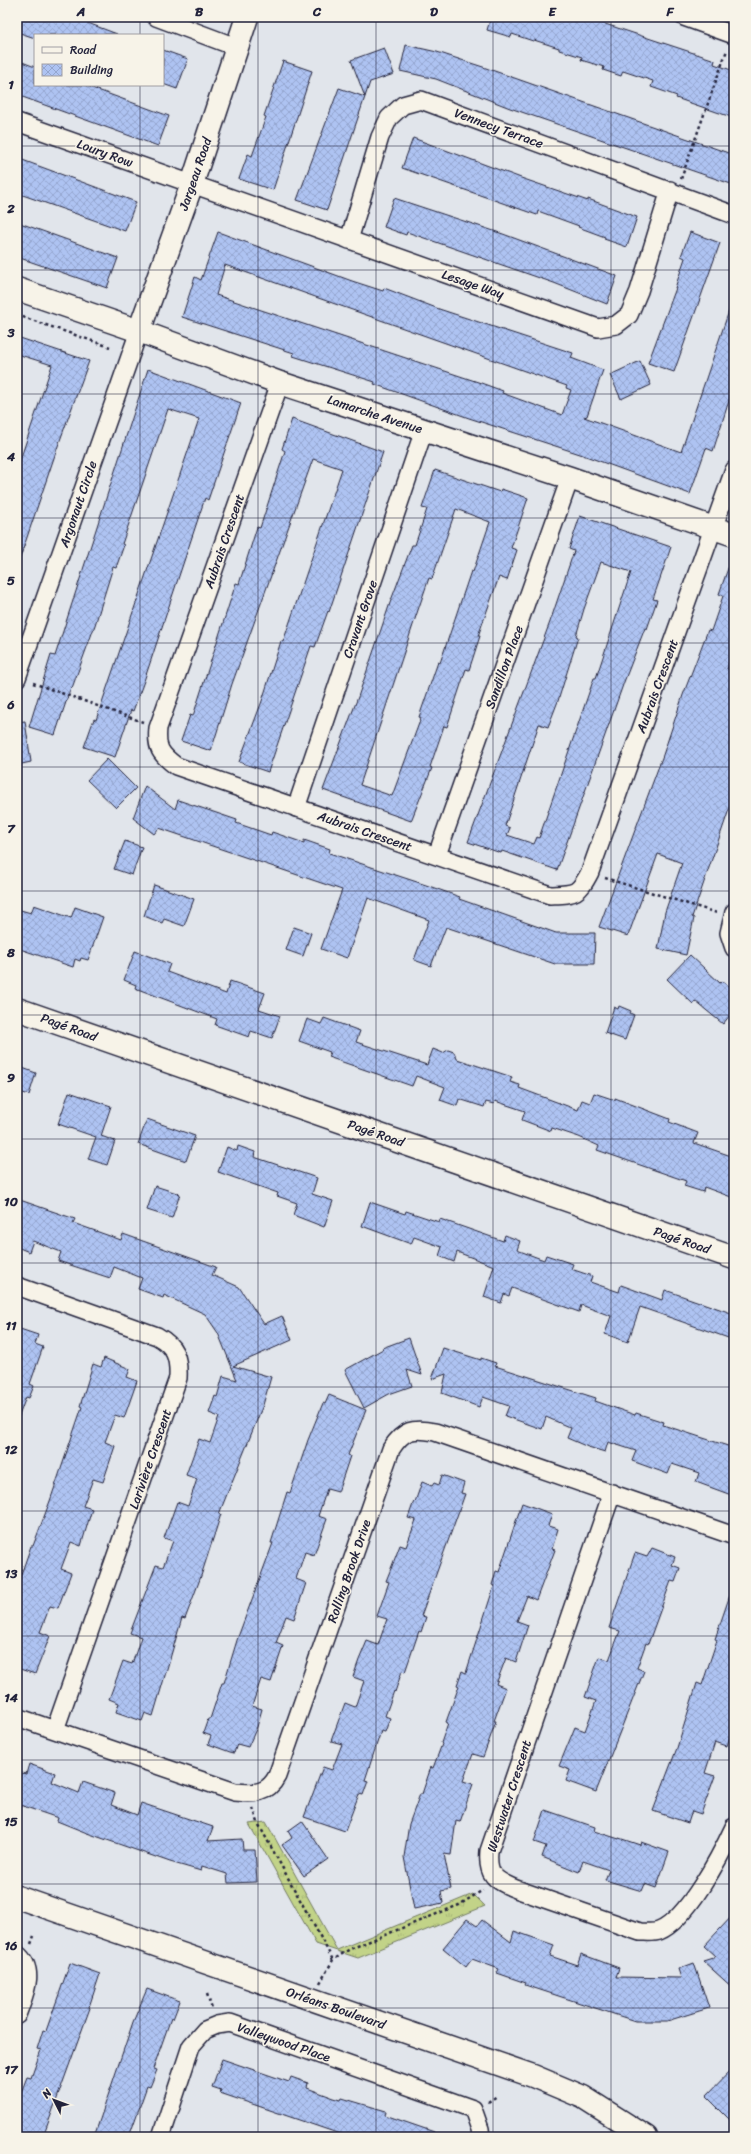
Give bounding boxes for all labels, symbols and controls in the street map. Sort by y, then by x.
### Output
text: A [76,0,85,23]
text: B [195,0,204,23]
text: C [312,0,322,23]
text: D [430,0,438,23]
text: E [548,0,557,23]
text: F [665,0,674,23]
legend [34,34,164,86]
text: Road [70,39,97,61]
text: Building [70,59,113,81]
text: 1 [8,73,14,96]
street label: Vennecy Terrace [451,101,547,155]
street label: Loury Row [74,132,136,174]
street label: Jargeau Road [171,133,219,215]
text: 2 [6,197,15,220]
street label: Lesage Way [439,263,508,306]
text: 3 [6,321,15,344]
street label: Lamarche Avenue [324,388,426,440]
text: 4 [6,445,16,468]
street label: Argonaut Circle [52,457,104,551]
street label: Aubrais Crescent [197,490,251,592]
text: 5 [7,569,15,592]
street label: Cravant Grove [336,577,384,661]
street label: Sandillon Place [478,622,530,712]
street label: Aubrais Crescent [629,635,685,737]
text: 6 [6,693,15,716]
street label: Aubrais Crescent [314,804,416,858]
text: 7 [7,817,16,840]
text: 8 [6,941,15,964]
street label: Pagé Road [37,1006,102,1048]
text: 9 [7,1066,15,1089]
street label: Pagé Road [344,1113,409,1154]
text: 10 [4,1190,18,1213]
street label: Pagé Road [650,1220,715,1261]
text: 11 [5,1314,17,1337]
street label: Larivière Crescent [122,1405,178,1512]
text: 12 [4,1438,18,1461]
street label: Rolling Brook Drive [320,1516,378,1626]
text: 13 [5,1562,18,1585]
text: 14 [4,1686,19,1709]
street label: Westwater Crescent [480,1737,538,1855]
text: 15 [4,1810,18,1833]
text: 16 [5,1934,18,1957]
street label: Orléans Boulevard [283,1980,390,2036]
street label: Valleywood Place [234,2015,334,2069]
text: 17 [4,2058,19,2081]
north arrow [34,2080,74,2120]
text: N [37,2084,57,2104]

